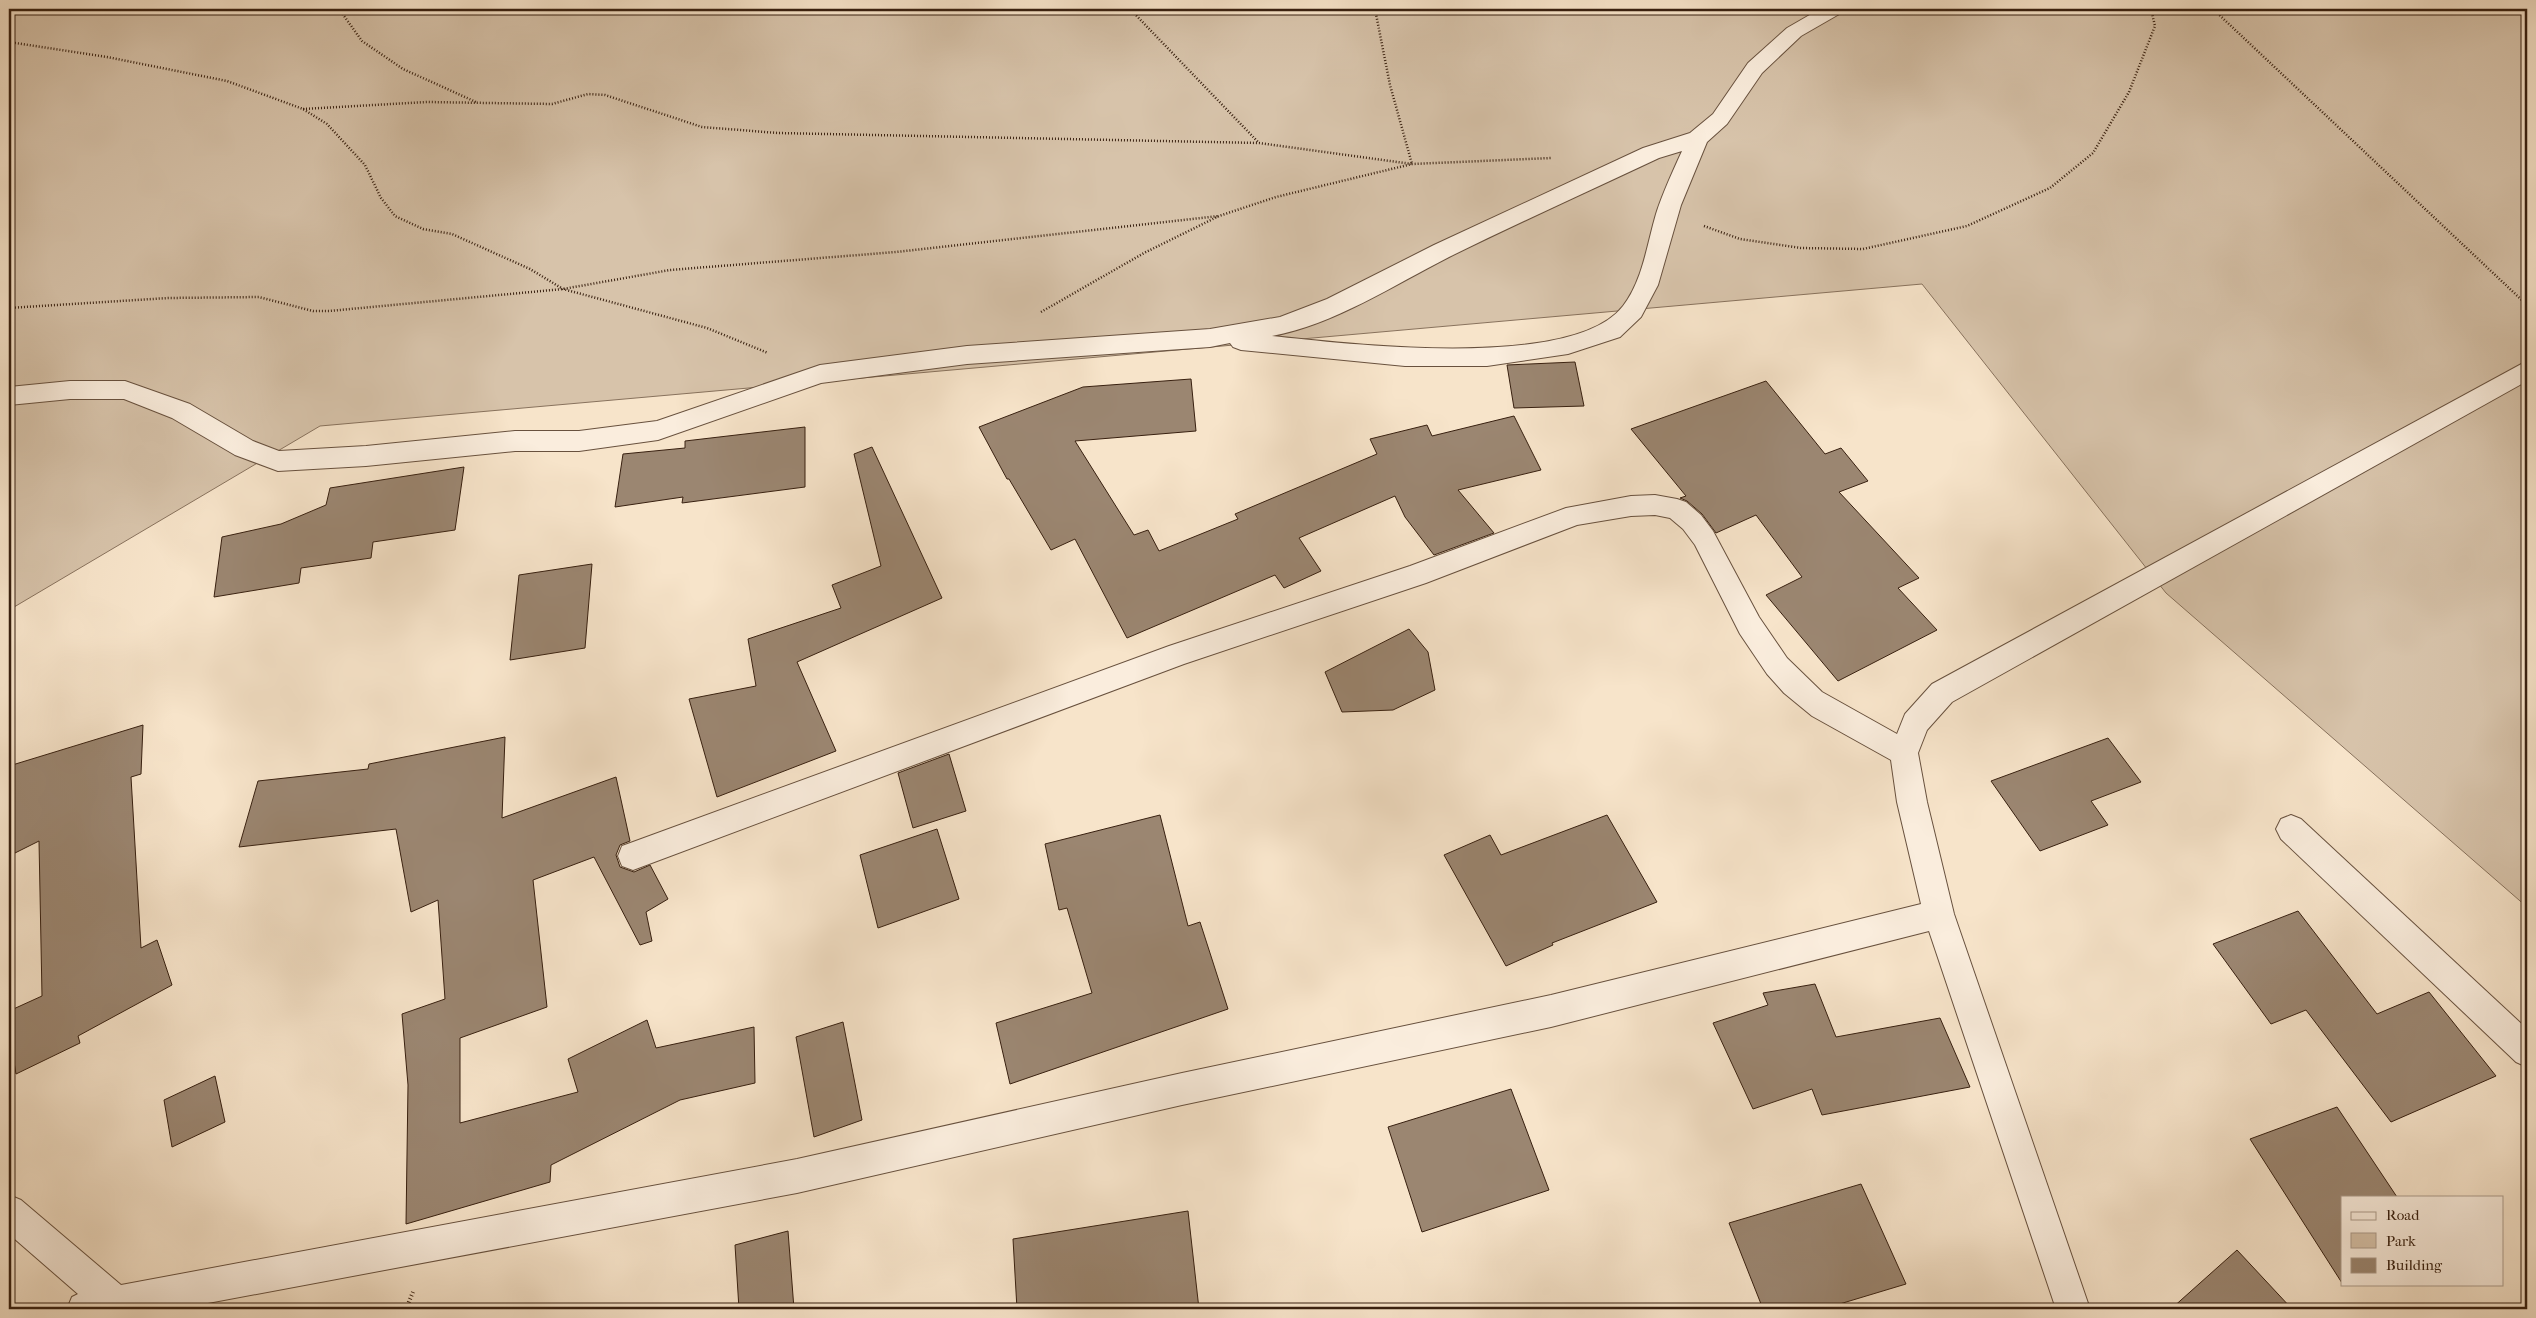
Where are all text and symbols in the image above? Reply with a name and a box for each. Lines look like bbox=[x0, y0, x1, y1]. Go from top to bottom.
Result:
legend bbox=[2341, 1196, 2504, 1286]
text: Road bbox=[2386, 1206, 2420, 1224]
text: Park bbox=[2386, 1232, 2416, 1250]
text: Building bbox=[2386, 1256, 2443, 1274]

